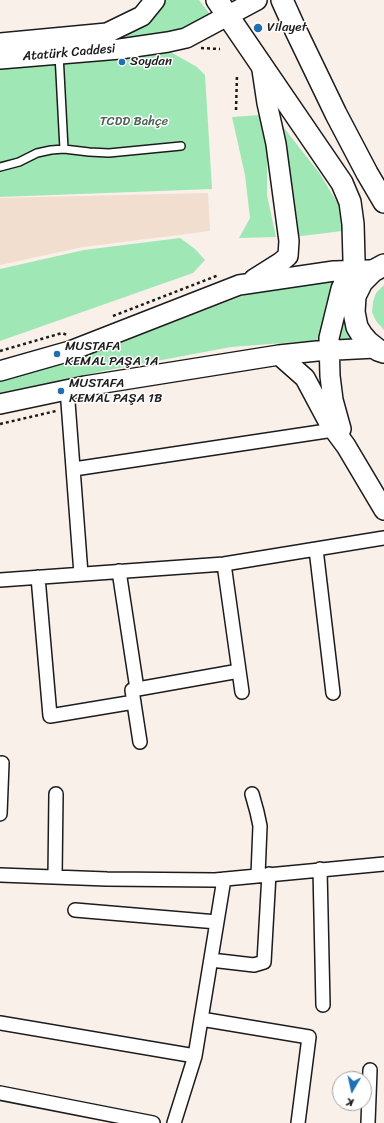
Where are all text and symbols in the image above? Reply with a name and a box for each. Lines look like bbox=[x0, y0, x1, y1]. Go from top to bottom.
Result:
place label: Vilayet bbox=[267, 20, 307, 36]
marker: Vilayet bbox=[252, 22, 264, 34]
street label: Atatürk Caddesi bbox=[22, 41, 116, 65]
place label: Soydan bbox=[130, 54, 172, 70]
marker: Soydan bbox=[117, 57, 127, 67]
park label: TCDD Bahçe bbox=[100, 114, 168, 130]
place label: MUSTAFA KEMAL PAŞA 1A bbox=[65, 339, 158, 370]
marker: MUSTAFA KEMAL PAŞA 1A bbox=[52, 349, 62, 359]
place label: MUSTAFA KEMAL PAŞA 1B bbox=[69, 376, 162, 407]
marker: MUSTAFA KEMAL PAŞA 1B bbox=[56, 386, 66, 396]
north arrow bbox=[332, 1071, 372, 1111]
text: K bbox=[345, 1092, 355, 1112]

